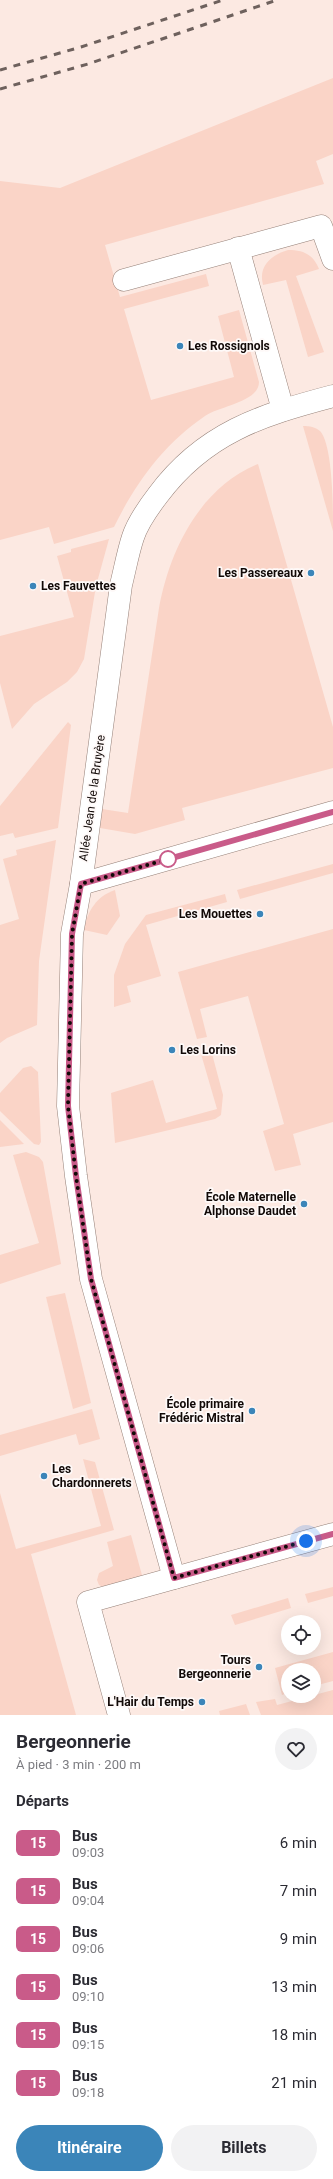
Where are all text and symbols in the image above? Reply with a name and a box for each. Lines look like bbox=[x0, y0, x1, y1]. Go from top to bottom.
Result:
place label: Les Rossignols bbox=[188, 339, 270, 353]
marker: Les Rossignols bbox=[175, 341, 185, 351]
place label: Les Passereaux bbox=[218, 566, 304, 580]
marker: Les Passereaux bbox=[306, 568, 316, 578]
place label: Les Fauvettes bbox=[41, 579, 116, 593]
marker: Les Fauvettes bbox=[28, 581, 38, 591]
street label: Allée Jean de la Bruyère bbox=[76, 734, 108, 862]
unlabelled marker bbox=[159, 850, 177, 868]
place label: Les Mouettes bbox=[179, 907, 252, 921]
marker: Les Mouettes bbox=[255, 909, 265, 919]
place label: Les Lorins bbox=[180, 1043, 236, 1057]
marker: Les Lorins bbox=[167, 1045, 177, 1055]
place label: École Maternelle Alphonse Daudet bbox=[204, 1189, 297, 1218]
marker: École Maternelle Alphonse Daudet bbox=[299, 1199, 309, 1209]
place label: École primaire Frédéric Mistral bbox=[159, 1396, 245, 1425]
marker: École primaire Frédéric Mistral bbox=[247, 1406, 257, 1416]
place label: Les Chardonnerets bbox=[52, 1462, 132, 1490]
marker: Les Chardonnerets bbox=[39, 1471, 49, 1481]
your location bbox=[296, 1531, 316, 1551]
map controls bbox=[281, 1615, 321, 1703]
button: locate bbox=[281, 1615, 321, 1655]
place label: Tours Bergeonnerie bbox=[178, 1653, 252, 1681]
marker: Tours Bergeonnerie bbox=[254, 1662, 264, 1672]
button: layers bbox=[281, 1663, 321, 1703]
place label: L'Hair du Temps bbox=[107, 1695, 194, 1709]
marker: L'Hair du Temps bbox=[197, 1697, 207, 1707]
button: heart bbox=[275, 1728, 317, 1770]
text: Bergeonnerie bbox=[16, 1730, 131, 1753]
text: À pied · 3 min · 200 m bbox=[16, 1757, 141, 1772]
text: Départs bbox=[16, 1792, 69, 1810]
text: Bus bbox=[72, 1827, 98, 1845]
text: 6 min bbox=[280, 1834, 317, 1852]
text: 15 bbox=[30, 1835, 46, 1851]
text: 09:03 bbox=[72, 1845, 104, 1860]
text: Bus bbox=[72, 1875, 98, 1893]
text: 7 min bbox=[280, 1882, 317, 1900]
text: 15 bbox=[30, 1883, 46, 1899]
text: 09:04 bbox=[72, 1893, 104, 1908]
text: Bus bbox=[72, 1923, 98, 1941]
text: 9 min bbox=[280, 1930, 317, 1948]
text: 15 bbox=[30, 1931, 46, 1947]
text: 09:06 bbox=[72, 1941, 104, 1956]
text: Bus bbox=[72, 1971, 98, 1989]
text: 13 min bbox=[271, 1978, 317, 1996]
text: 15 bbox=[30, 1979, 46, 1995]
text: 09:10 bbox=[72, 1989, 104, 2004]
text: Bus bbox=[72, 2019, 98, 2037]
text: 18 min bbox=[271, 2026, 317, 2044]
text: 15 bbox=[30, 2027, 46, 2043]
text: 09:15 bbox=[72, 2037, 104, 2052]
text: Bus bbox=[72, 2067, 98, 2085]
text: 21 min bbox=[271, 2074, 317, 2092]
text: 15 bbox=[30, 2075, 46, 2091]
text: 09:18 bbox=[72, 2085, 104, 2100]
button: Itinéraire bbox=[16, 2125, 163, 2171]
button: Billets bbox=[171, 2125, 317, 2171]

